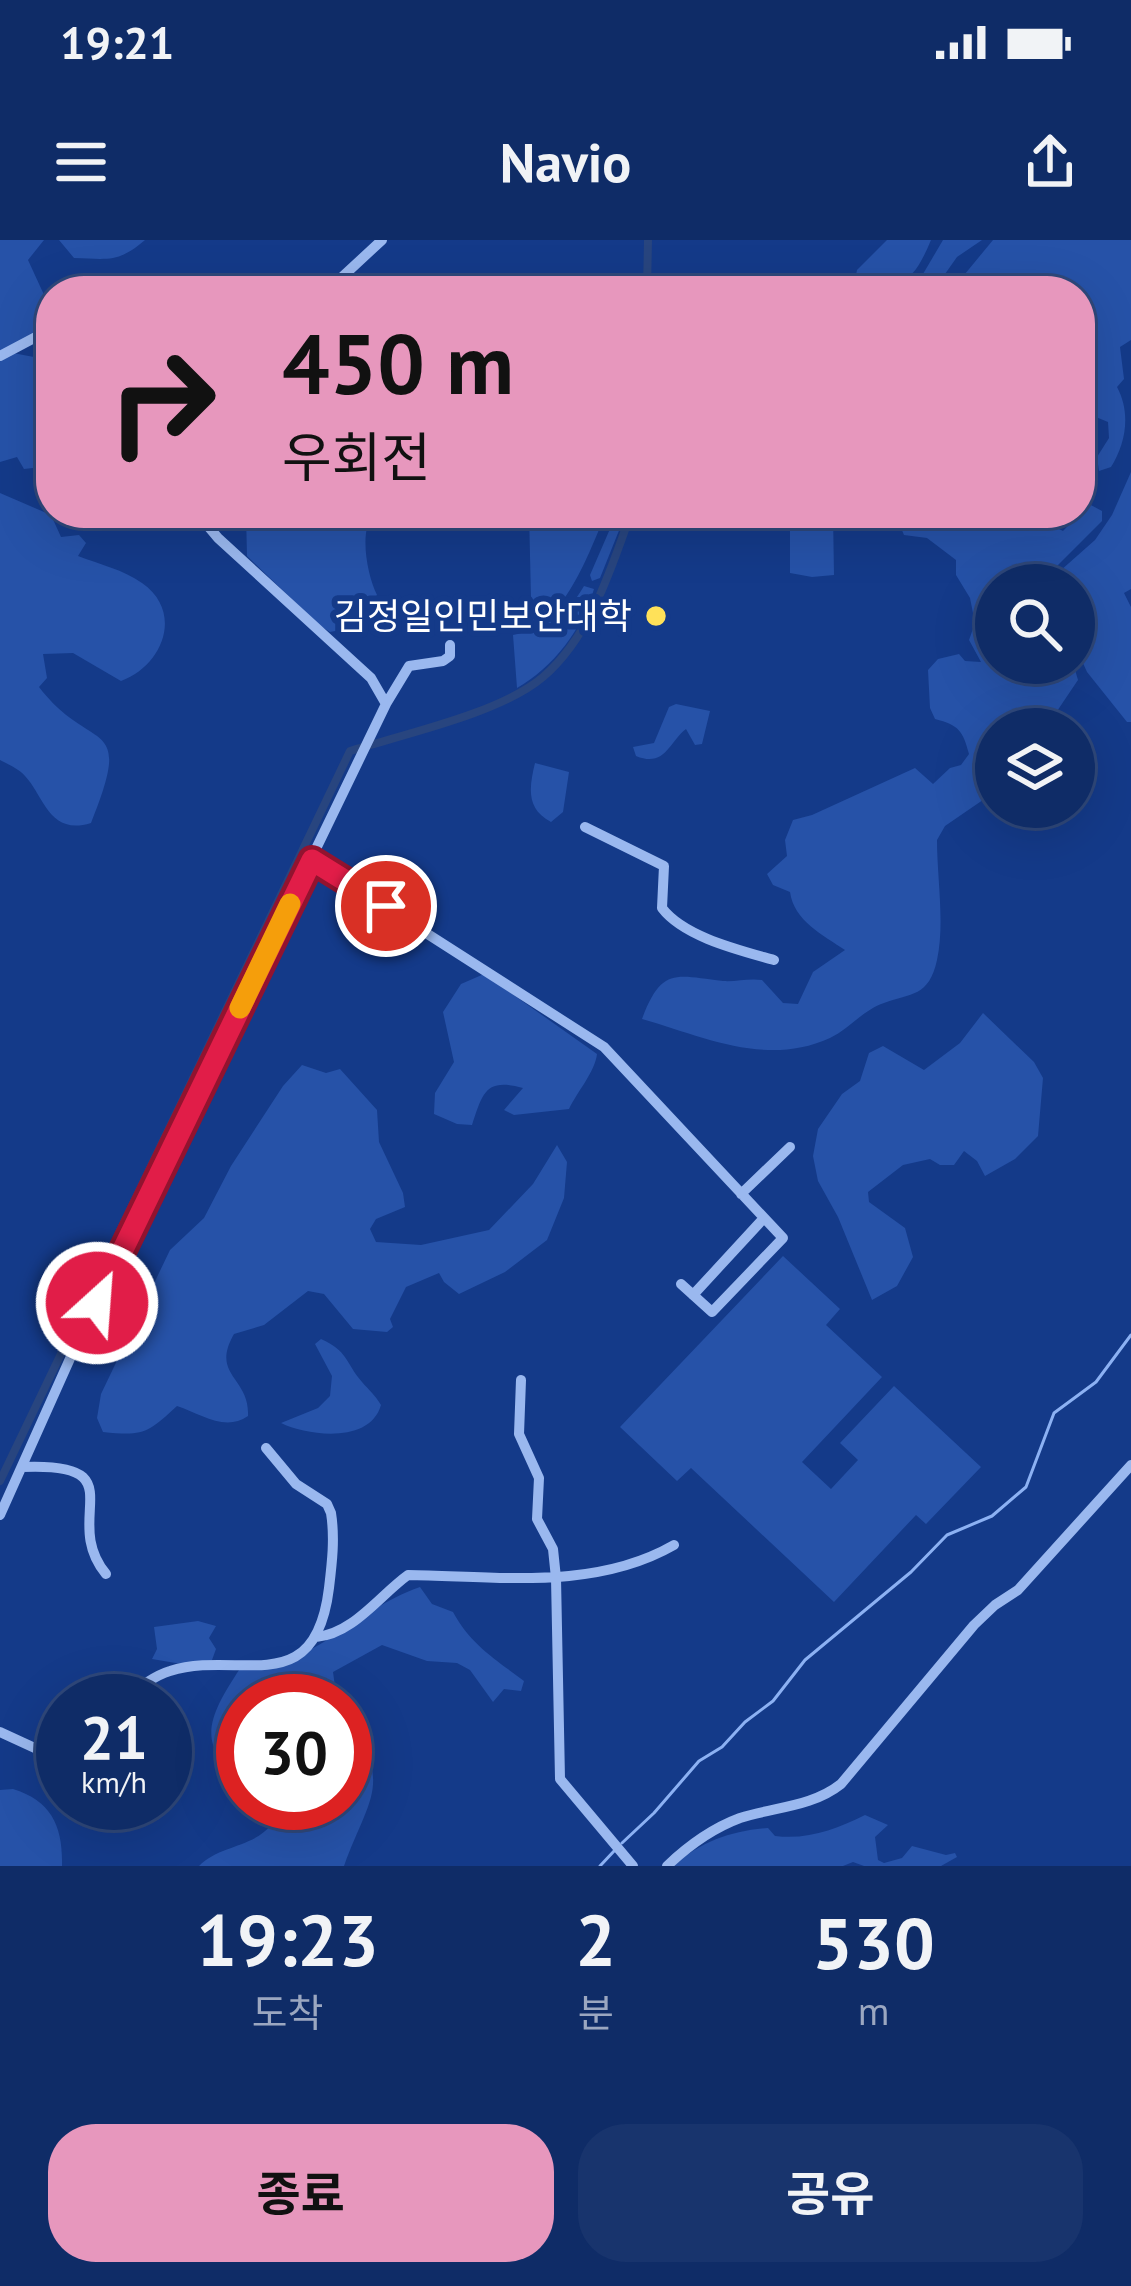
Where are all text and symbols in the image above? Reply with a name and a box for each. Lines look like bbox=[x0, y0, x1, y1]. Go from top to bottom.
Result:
text: 19:21 bbox=[60, 13, 174, 71]
text: Navio bbox=[500, 127, 631, 197]
icon: menu bbox=[48, 129, 114, 195]
icon: share bbox=[1017, 129, 1083, 195]
text: 450 m bbox=[282, 308, 514, 417]
icon: right bbox=[84, 324, 240, 480]
text: 우회전 bbox=[282, 422, 431, 492]
map controls bbox=[975, 564, 1095, 828]
button: search bbox=[975, 564, 1095, 684]
place label: 김정일인민보안대학 bbox=[334, 592, 632, 639]
marker: 김정일인민보안대학 bbox=[643, 603, 669, 629]
button: layers bbox=[975, 708, 1095, 828]
pin bbox=[335, 855, 437, 957]
icon: arrive bbox=[353, 873, 419, 939]
position arrow bbox=[34, 1240, 160, 1366]
speed limit sign: 30 bbox=[216, 1674, 372, 1830]
text: 21 bbox=[80, 1698, 148, 1776]
text: km/h bbox=[81, 1762, 147, 1801]
text: 19:23 bbox=[196, 1893, 379, 1986]
text: 2 bbox=[575, 1893, 616, 1986]
text: 530 bbox=[812, 1896, 935, 1989]
text: m bbox=[858, 1985, 889, 2036]
text: 도착 bbox=[252, 1987, 323, 2038]
text: 분 bbox=[578, 1987, 614, 2038]
button: 종료 bbox=[48, 2124, 554, 2262]
button: 공유 bbox=[578, 2124, 1083, 2262]

